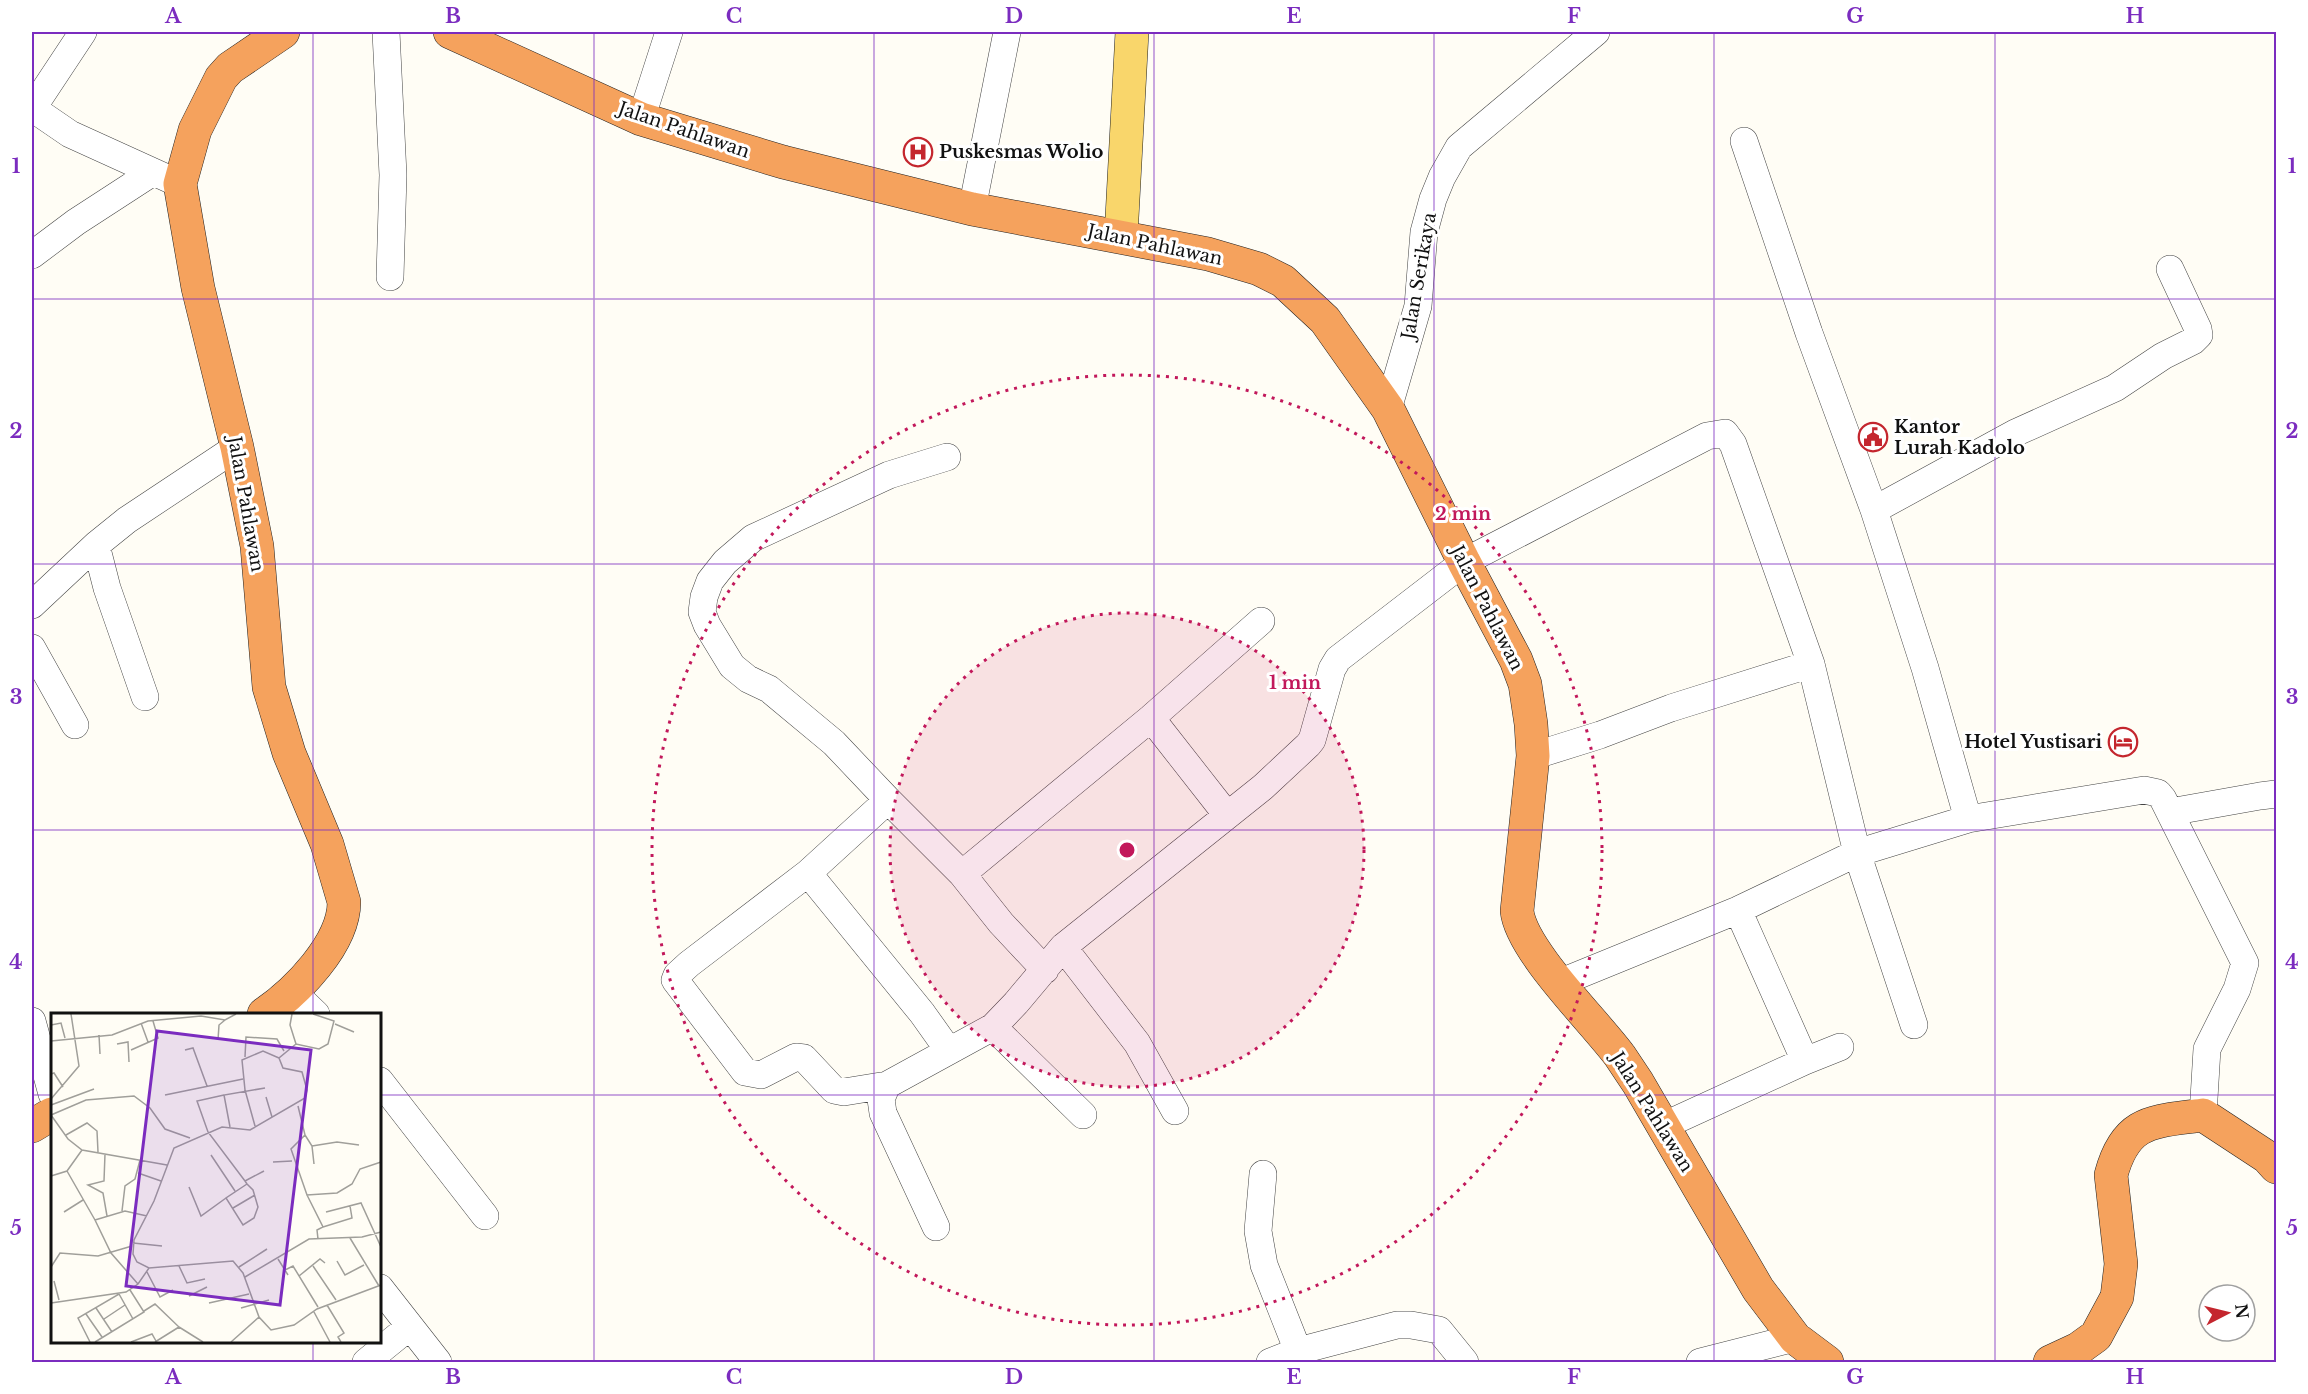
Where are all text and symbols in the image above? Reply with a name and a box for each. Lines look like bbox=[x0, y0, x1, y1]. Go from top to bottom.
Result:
text: A bbox=[164, 4, 182, 28]
text: B bbox=[445, 4, 461, 28]
text: C bbox=[726, 4, 742, 28]
text: D bbox=[1005, 4, 1023, 28]
text: E bbox=[1286, 4, 1302, 28]
text: F bbox=[1567, 4, 1581, 28]
text: G bbox=[1846, 4, 1864, 28]
text: H bbox=[2126, 4, 2145, 28]
street label: Jalan Pahlawan bbox=[614, 97, 753, 163]
hospital icon: Puskesmas Wolio bbox=[902, 136, 934, 168]
place label: Puskesmas Wolio bbox=[939, 141, 1104, 163]
text: 1 bbox=[12, 154, 21, 178]
text: 1 bbox=[2288, 154, 2297, 178]
street label: Jalan Serikaya bbox=[1397, 211, 1441, 343]
street label: Jalan Pahlawan bbox=[1084, 220, 1224, 270]
place label: Kantor Lurah Kadolo bbox=[1894, 416, 2025, 459]
text: 2 bbox=[9, 419, 23, 443]
text: 2 bbox=[2285, 419, 2299, 443]
public building icon: Kantor Lurah Kadolo bbox=[1857, 421, 1889, 453]
street label: Jalan Pahlawan bbox=[223, 432, 269, 574]
text: 2 min bbox=[1435, 503, 1491, 525]
street label: Jalan Pahlawan bbox=[1445, 540, 1528, 674]
text: 1 min bbox=[1269, 672, 1321, 694]
text: 3 bbox=[10, 685, 22, 709]
text: 3 bbox=[2286, 685, 2298, 709]
hotel icon: Hotel Yustisari bbox=[2107, 726, 2139, 758]
place label: Hotel Yustisari bbox=[1964, 731, 2102, 753]
centre of rings bbox=[1117, 840, 1137, 860]
text: 4 bbox=[9, 950, 23, 974]
text: 4 bbox=[2285, 950, 2299, 974]
inset map bbox=[51, 1013, 381, 1343]
street label: Jalan Pahlawan bbox=[1605, 1046, 1698, 1176]
text: 5 bbox=[10, 1216, 22, 1240]
text: 5 bbox=[2286, 1216, 2298, 1240]
north arrow bbox=[2197, 1283, 2257, 1343]
text: N bbox=[2231, 1302, 2253, 1320]
text: A bbox=[164, 1365, 182, 1389]
text: B bbox=[445, 1365, 461, 1389]
text: C bbox=[726, 1365, 742, 1389]
text: D bbox=[1005, 1365, 1023, 1389]
text: E bbox=[1286, 1365, 1302, 1389]
text: F bbox=[1567, 1365, 1581, 1389]
text: G bbox=[1846, 1365, 1864, 1389]
text: H bbox=[2126, 1365, 2145, 1389]

